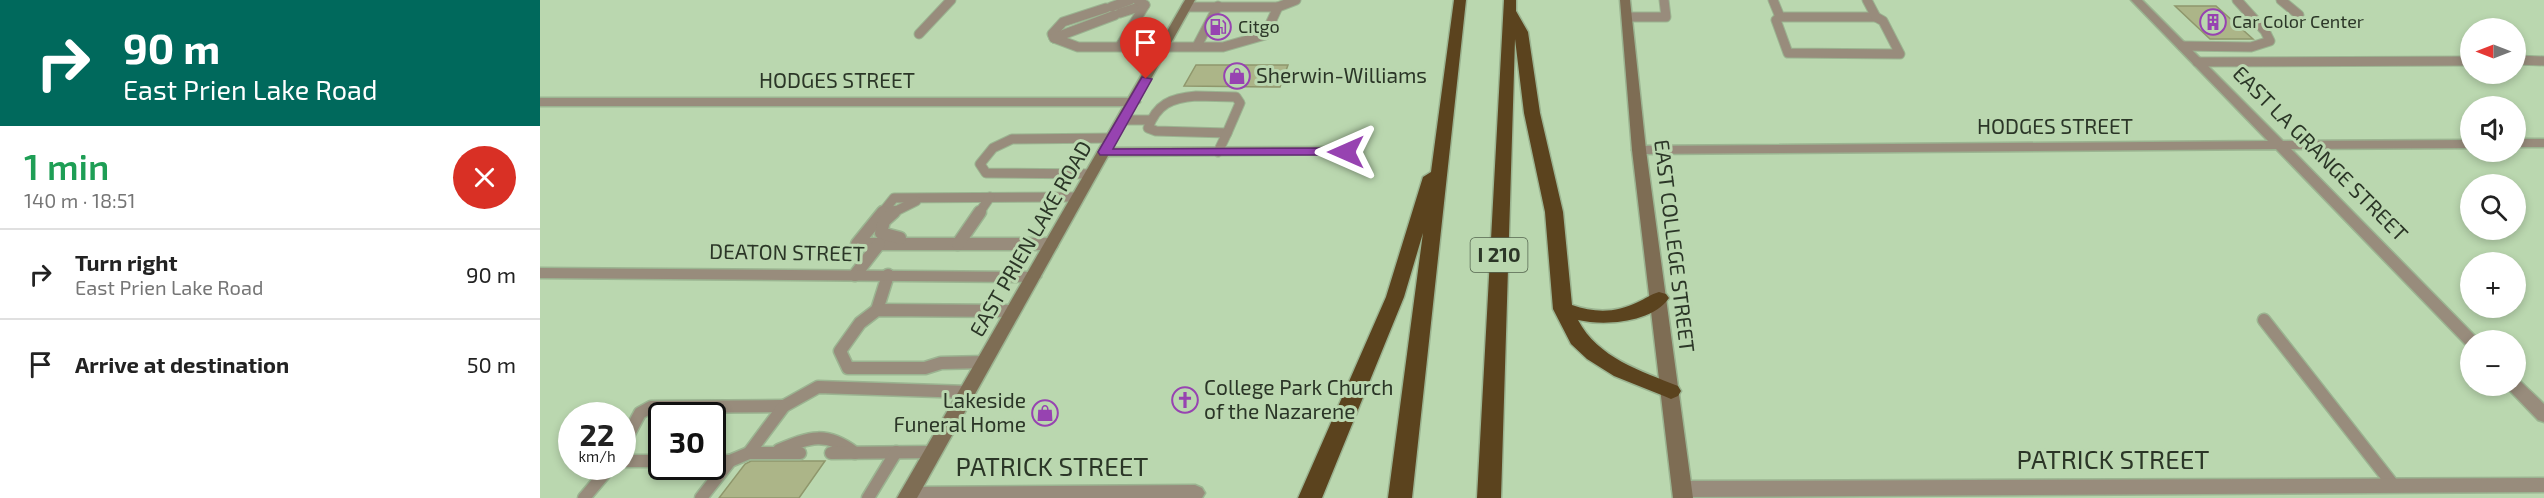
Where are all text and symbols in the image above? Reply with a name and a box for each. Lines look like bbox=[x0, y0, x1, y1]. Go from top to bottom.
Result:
building icon: Car Color Center bbox=[2198, 7, 2228, 37]
place label: Car Color Center bbox=[2232, 10, 2364, 32]
fuel station icon: Citgo bbox=[1203, 12, 1233, 42]
place label: Citgo bbox=[1238, 15, 1280, 37]
pin bbox=[1120, 17, 1171, 79]
north arrow bbox=[2460, 18, 2526, 84]
map controls bbox=[2460, 18, 2526, 396]
text: 90 m bbox=[123, 22, 220, 72]
icon: right bbox=[24, 24, 102, 102]
icon: arrive bbox=[1129, 26, 1162, 59]
street label: EAST LA GRANGE STREET bbox=[2228, 60, 2414, 246]
shop icon: Sherwin-Williams bbox=[1222, 61, 1252, 91]
place label: Sherwin-Williams bbox=[1256, 62, 1427, 87]
street label: HODGES STREET bbox=[759, 67, 915, 92]
text: East Prien Lake Road bbox=[123, 73, 377, 105]
button: sound bbox=[2460, 96, 2526, 162]
street label: HODGES STREET bbox=[1977, 113, 2133, 138]
position arrow bbox=[1314, 120, 1378, 184]
street label: EAST PRIEN LAKE ROAD bbox=[963, 136, 1096, 340]
street label: EAST COLLEGE STREET bbox=[1650, 138, 1701, 354]
text: 1 min bbox=[24, 144, 109, 187]
button: close bbox=[453, 146, 516, 209]
button: search bbox=[2460, 174, 2526, 240]
text: 140 m · 18:51 bbox=[24, 188, 135, 212]
street label: DEATON STREET bbox=[709, 238, 865, 265]
road number: I 210 bbox=[1470, 238, 1528, 272]
text: Turn right bbox=[75, 249, 177, 275]
button: + bbox=[2460, 252, 2526, 318]
icon: right bbox=[24, 258, 57, 291]
text: 90 m bbox=[466, 261, 516, 287]
text: East Prien Lake Road bbox=[75, 275, 263, 299]
button: − bbox=[2460, 330, 2526, 396]
icon: arrive bbox=[24, 348, 57, 381]
text: Arrive at destination bbox=[75, 351, 289, 377]
text: 50 m bbox=[467, 351, 516, 377]
place label: College Park Church of the Nazarene bbox=[1204, 374, 1393, 423]
church icon: College Park Church of the Nazarene bbox=[1170, 385, 1200, 415]
place label: Lakeside Funeral Home bbox=[894, 387, 1026, 436]
shop icon: Lakeside Funeral Home bbox=[1030, 398, 1060, 428]
speed limit sign: 30 bbox=[648, 402, 726, 480]
text: 22 bbox=[580, 416, 614, 452]
street label: PATRICK STREET bbox=[2017, 443, 2209, 474]
text: km/h bbox=[578, 447, 616, 465]
street label: PATRICK STREET bbox=[956, 450, 1148, 481]

